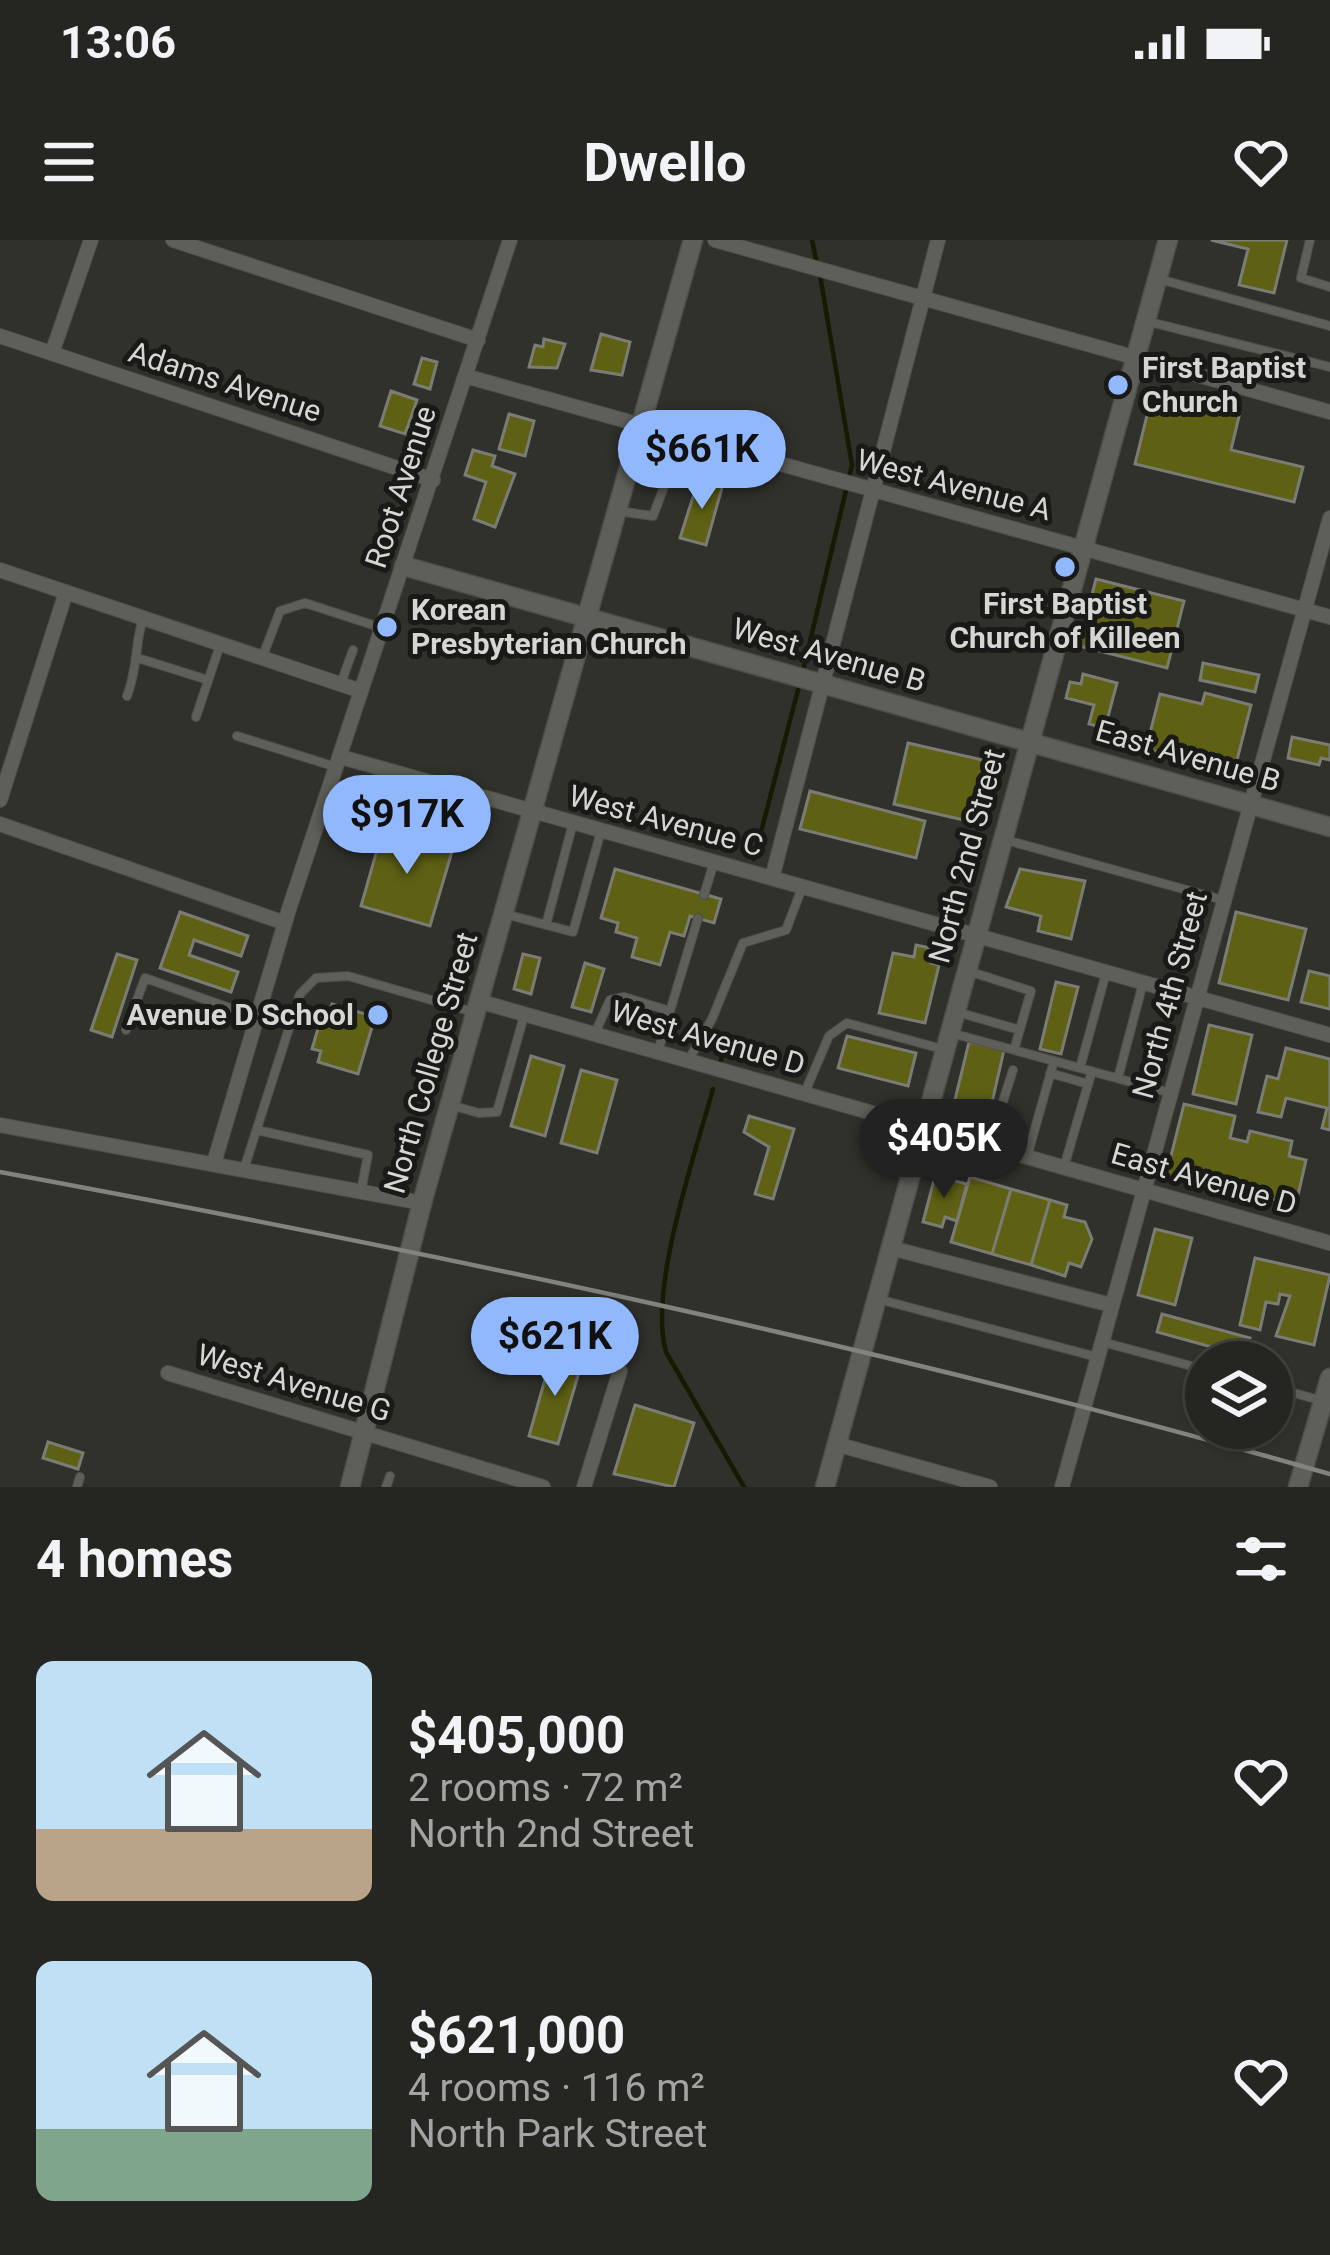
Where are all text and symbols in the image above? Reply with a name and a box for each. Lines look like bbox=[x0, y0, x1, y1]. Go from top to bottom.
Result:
text: 13:06 bbox=[60, 16, 176, 69]
icon: menu bbox=[36, 129, 102, 195]
icon: heart bbox=[1228, 129, 1294, 195]
text: Dwello bbox=[584, 131, 746, 194]
street label: Adams Avenue bbox=[125, 334, 326, 429]
place label: First Baptist Church bbox=[1142, 350, 1306, 419]
marker: First Baptist Church bbox=[1105, 372, 1131, 398]
street label: Root Avenue bbox=[358, 402, 443, 572]
pin: $661K bbox=[618, 410, 786, 512]
text: $661K bbox=[645, 426, 759, 472]
street label: West Avenue A bbox=[853, 442, 1056, 527]
marker: First Baptist Church of Killeen bbox=[1052, 554, 1078, 580]
place label: First Baptist Church of Killeen bbox=[949, 586, 1181, 655]
place label: Korean Presbyterian Church bbox=[411, 592, 686, 661]
street label: West Avenue B bbox=[729, 610, 930, 699]
marker: Korean Presbyterian Church bbox=[374, 614, 400, 640]
street label: East Avenue B bbox=[1092, 712, 1284, 799]
street label: North 2nd Street bbox=[921, 745, 1012, 967]
pin: $917K bbox=[323, 775, 491, 877]
street label: West Avenue C bbox=[565, 778, 767, 863]
text: $917K bbox=[350, 791, 464, 837]
street label: North 4th Street bbox=[1125, 887, 1214, 1102]
street label: North College Street bbox=[377, 928, 485, 1197]
street label: West Avenue D bbox=[607, 993, 809, 1082]
place label: Avenue D School bbox=[126, 997, 354, 1032]
marker: Avenue D School bbox=[365, 1002, 391, 1028]
pin: $405K bbox=[860, 1099, 1028, 1201]
text: $405K bbox=[887, 1115, 1001, 1161]
street label: East Avenue D bbox=[1107, 1135, 1301, 1222]
pin: $621K bbox=[471, 1297, 639, 1399]
text: $621K bbox=[498, 1313, 612, 1359]
street label: West Avenue G bbox=[193, 1336, 395, 1429]
map controls bbox=[1185, 1341, 1293, 1449]
button: layers bbox=[1185, 1341, 1293, 1449]
icon: filters bbox=[1228, 1526, 1294, 1592]
text: 4 homes bbox=[36, 1530, 233, 1589]
text: $405,000 bbox=[408, 1706, 625, 1765]
icon: home bbox=[132, 1709, 276, 1853]
icon: heart bbox=[1228, 1748, 1294, 1814]
text: 2 rooms · 72 m² bbox=[408, 1765, 683, 1811]
text: North 2nd Street bbox=[408, 1811, 694, 1857]
text: $621,000 bbox=[408, 2006, 625, 2065]
icon: home bbox=[132, 2009, 276, 2153]
icon: heart bbox=[1228, 2048, 1294, 2114]
text: 4 rooms · 116 m² bbox=[408, 2065, 705, 2111]
text: North Park Street bbox=[408, 2111, 707, 2157]

